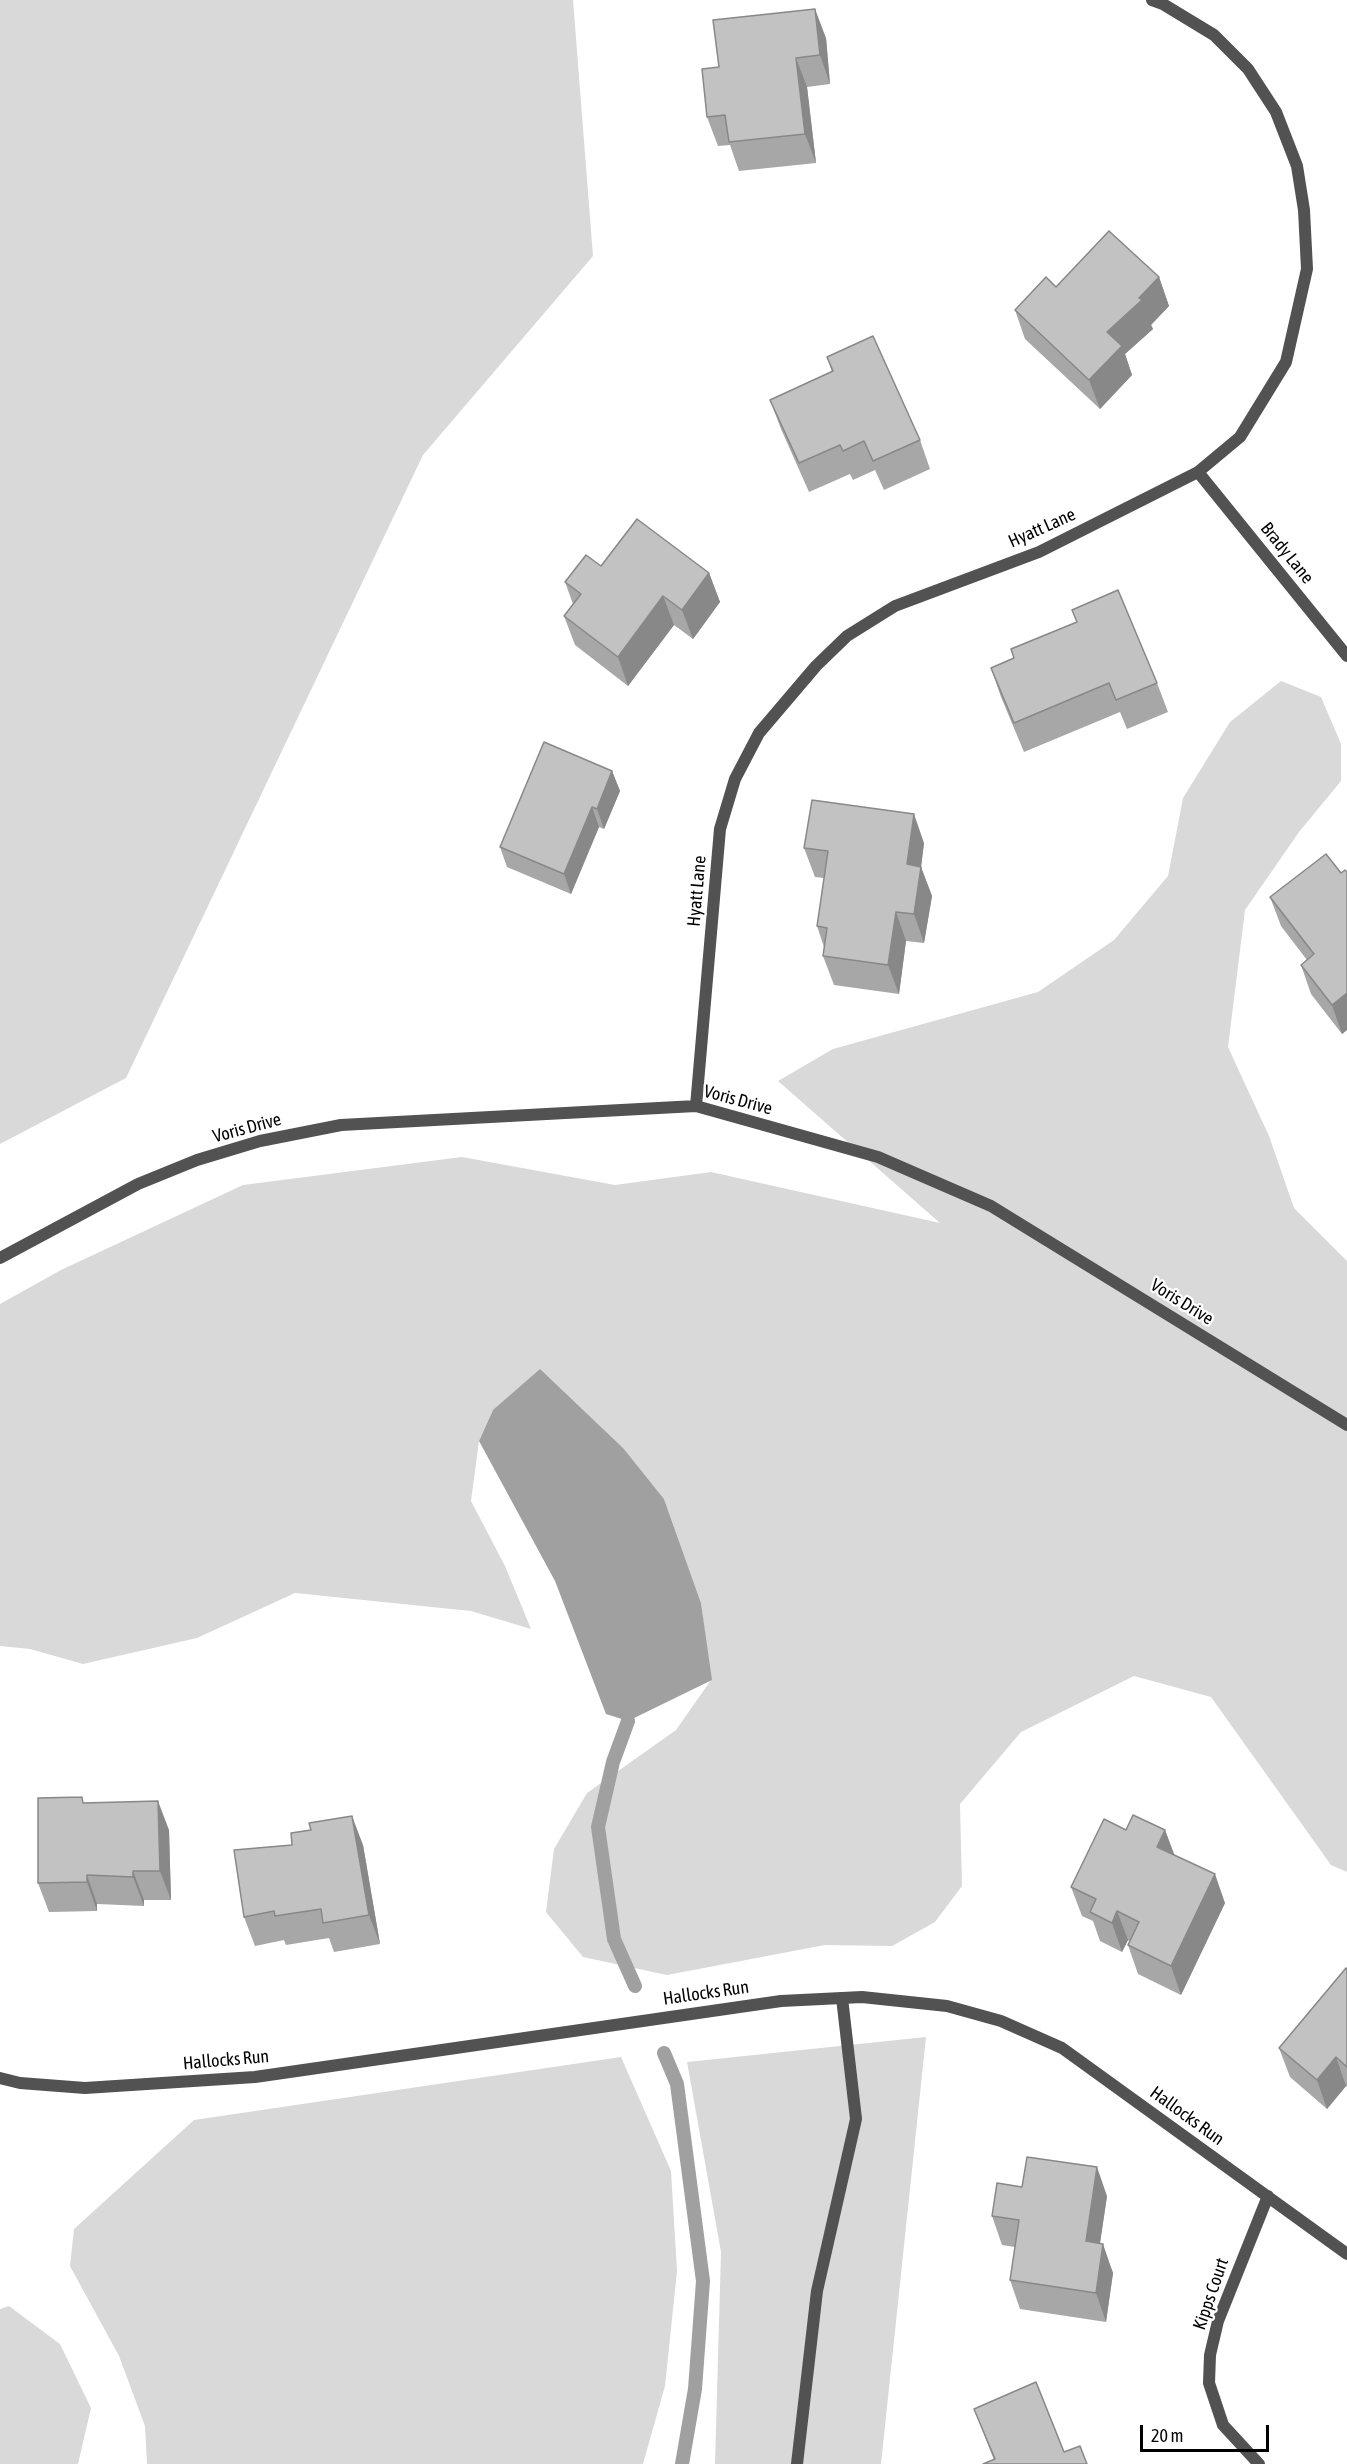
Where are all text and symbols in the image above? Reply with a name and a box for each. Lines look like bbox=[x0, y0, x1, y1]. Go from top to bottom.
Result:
street label: Hyatt Lane bbox=[1005, 504, 1079, 552]
street label: Brady Lane bbox=[1256, 518, 1318, 588]
street label: Hyatt Lane bbox=[683, 855, 711, 927]
street label: Voris Drive bbox=[701, 1081, 775, 1119]
street label: Voris Drive bbox=[210, 1109, 284, 1147]
street label: Voris Drive bbox=[1147, 1274, 1217, 1330]
street label: Hallocks Run bbox=[662, 1976, 750, 2010]
street label: Hallocks Run bbox=[182, 2045, 270, 2075]
street label: Hallocks Run bbox=[1146, 2082, 1228, 2150]
street label: Kipps Court bbox=[1189, 2255, 1233, 2333]
scale bar bbox=[1143, 2413, 1272, 2451]
text: 20 m bbox=[1151, 2425, 1183, 2446]

